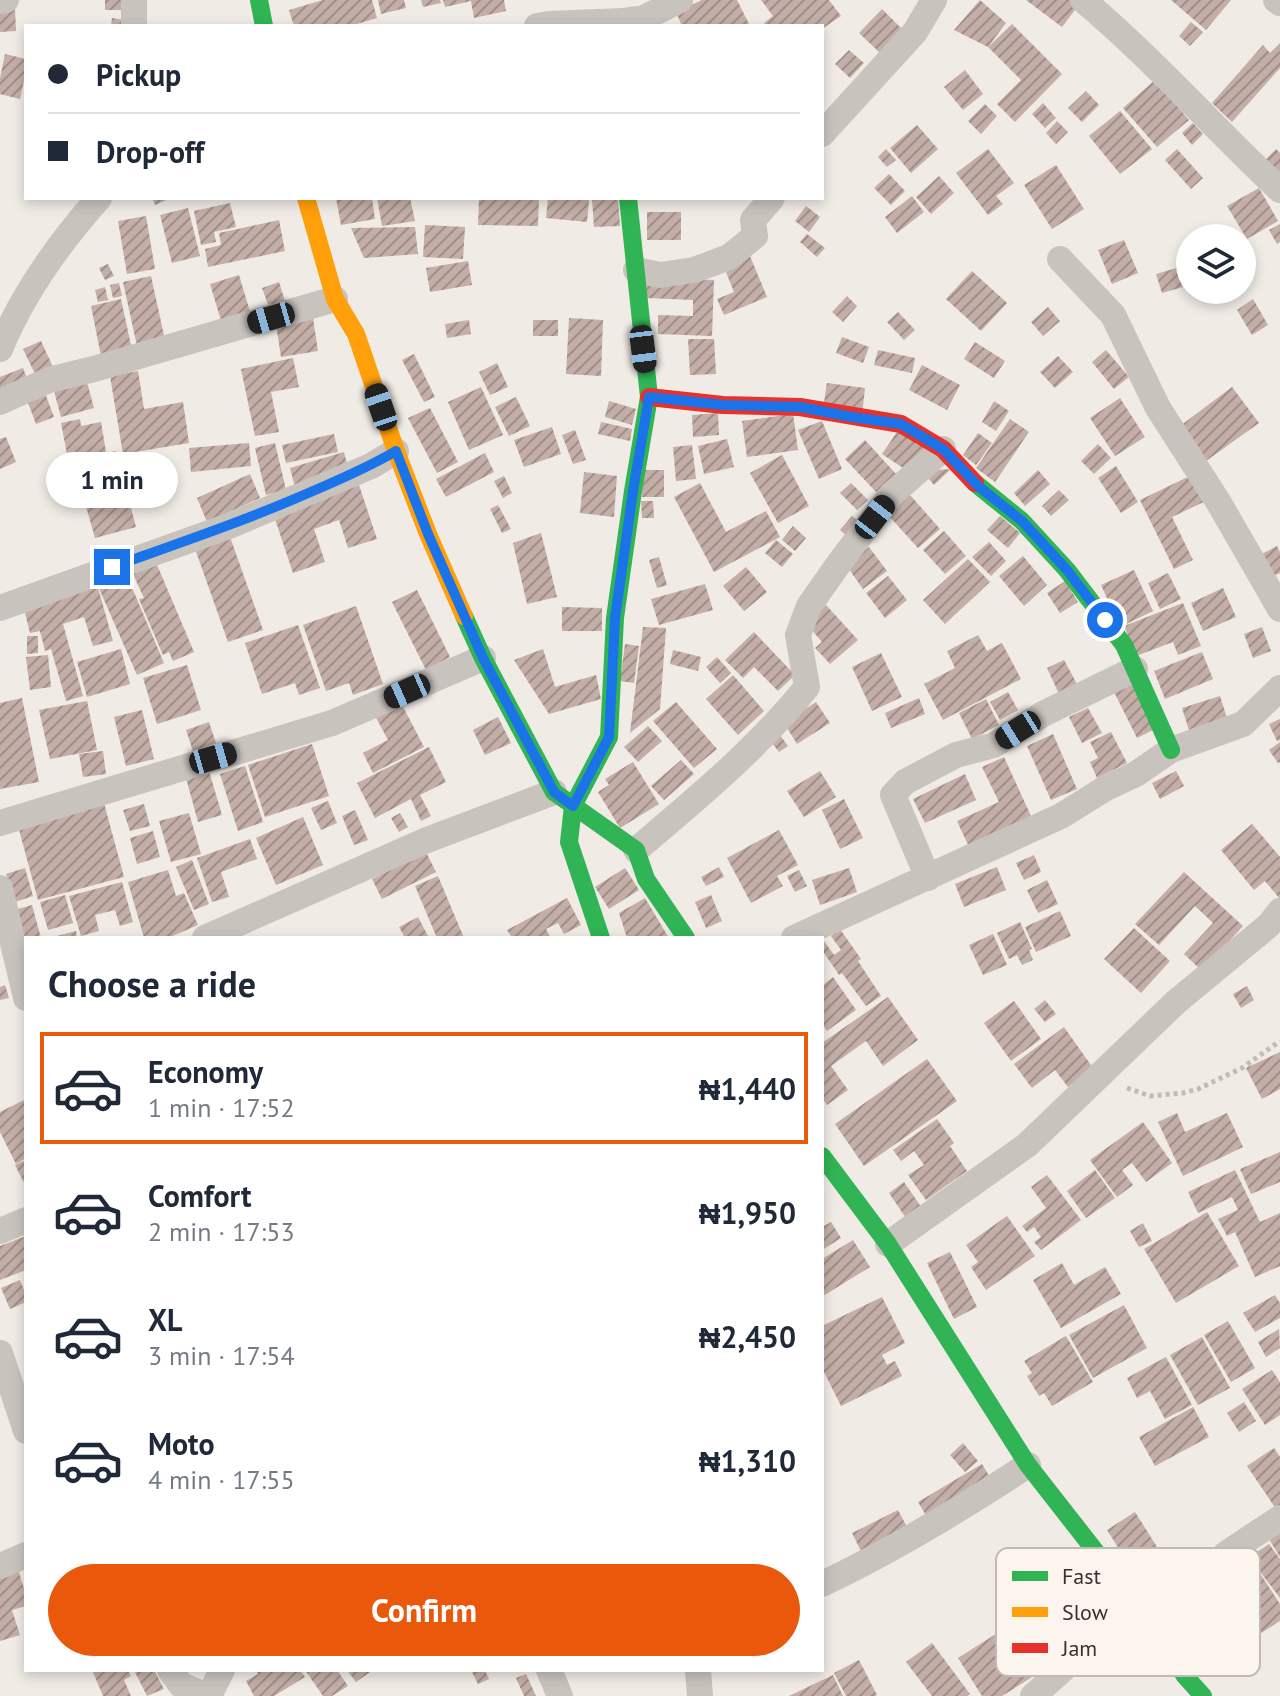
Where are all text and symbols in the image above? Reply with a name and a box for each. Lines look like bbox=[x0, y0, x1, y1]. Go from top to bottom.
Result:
text: Pickup bbox=[96, 55, 181, 94]
text: Drop-off bbox=[96, 132, 204, 171]
map controls bbox=[1176, 224, 1256, 304]
button: layers bbox=[1176, 224, 1256, 304]
car bbox=[245, 300, 297, 336]
car bbox=[628, 324, 658, 374]
car bbox=[362, 380, 400, 434]
callout: 1 min bbox=[46, 451, 178, 507]
text: 1 min bbox=[80, 463, 144, 496]
car bbox=[851, 491, 899, 543]
route end bbox=[94, 549, 130, 585]
route start bbox=[1087, 602, 1123, 638]
car bbox=[380, 670, 434, 712]
car bbox=[991, 707, 1045, 753]
car bbox=[187, 740, 239, 776]
text: Choose a ride bbox=[48, 960, 256, 1007]
icon: car bbox=[52, 1052, 124, 1124]
text: Economy bbox=[148, 1052, 263, 1091]
text: ₦1,440 bbox=[699, 1069, 796, 1108]
text: 1 min · 17:52 bbox=[148, 1091, 295, 1124]
icon: car bbox=[52, 1176, 124, 1248]
text: Comfort bbox=[148, 1176, 251, 1215]
text: ₦1,950 bbox=[699, 1193, 796, 1232]
text: 2 min · 17:53 bbox=[148, 1215, 295, 1248]
icon: car bbox=[52, 1300, 124, 1372]
text: XL bbox=[148, 1300, 182, 1339]
text: ₦2,450 bbox=[699, 1317, 796, 1356]
text: 3 min · 17:54 bbox=[148, 1339, 295, 1372]
icon: car bbox=[52, 1424, 124, 1496]
text: Moto bbox=[148, 1424, 215, 1463]
text: ₦1,310 bbox=[699, 1441, 796, 1480]
text: 4 min · 17:55 bbox=[148, 1463, 295, 1496]
legend bbox=[996, 1548, 1260, 1676]
text: Fast bbox=[1062, 1562, 1102, 1590]
button: Confirm bbox=[48, 1564, 800, 1656]
text: Slow bbox=[1062, 1598, 1108, 1626]
text: Jam bbox=[1061, 1634, 1097, 1662]

